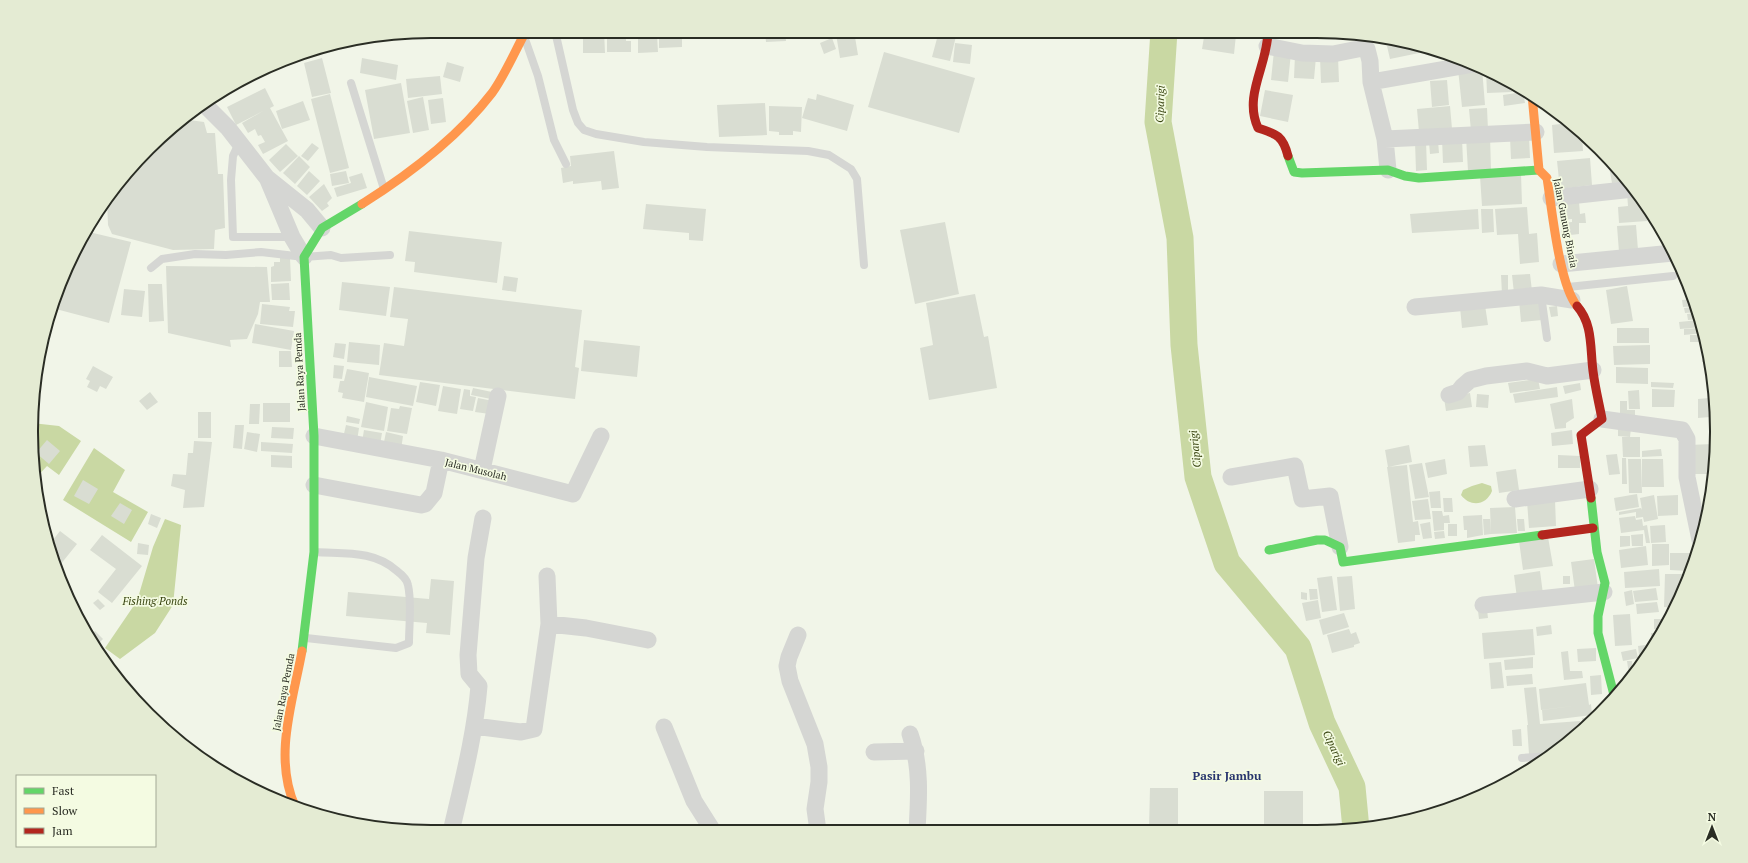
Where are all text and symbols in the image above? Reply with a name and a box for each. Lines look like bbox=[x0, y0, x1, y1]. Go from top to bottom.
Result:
water label: Ciparigi bbox=[1152, 85, 1168, 123]
street label: Jalan Gunung Binaia bbox=[1550, 177, 1581, 269]
street label: Jalan Raya Pemda bbox=[291, 332, 308, 412]
water label: Ciparigi bbox=[1186, 430, 1204, 468]
street label: Jalan Musolah bbox=[444, 456, 508, 483]
water label: Fishing Ponds bbox=[121, 594, 188, 608]
street label: Jalan Raya Pemda bbox=[270, 652, 297, 732]
water label: Ciparigi bbox=[1320, 728, 1348, 768]
district label: Pasir Jambu bbox=[1193, 768, 1262, 783]
legend bbox=[16, 775, 156, 847]
text: Fast bbox=[52, 783, 75, 798]
text: Slow bbox=[52, 803, 78, 818]
north arrow bbox=[1692, 807, 1732, 847]
text: N bbox=[1708, 810, 1717, 824]
text: Jam bbox=[52, 823, 73, 838]

